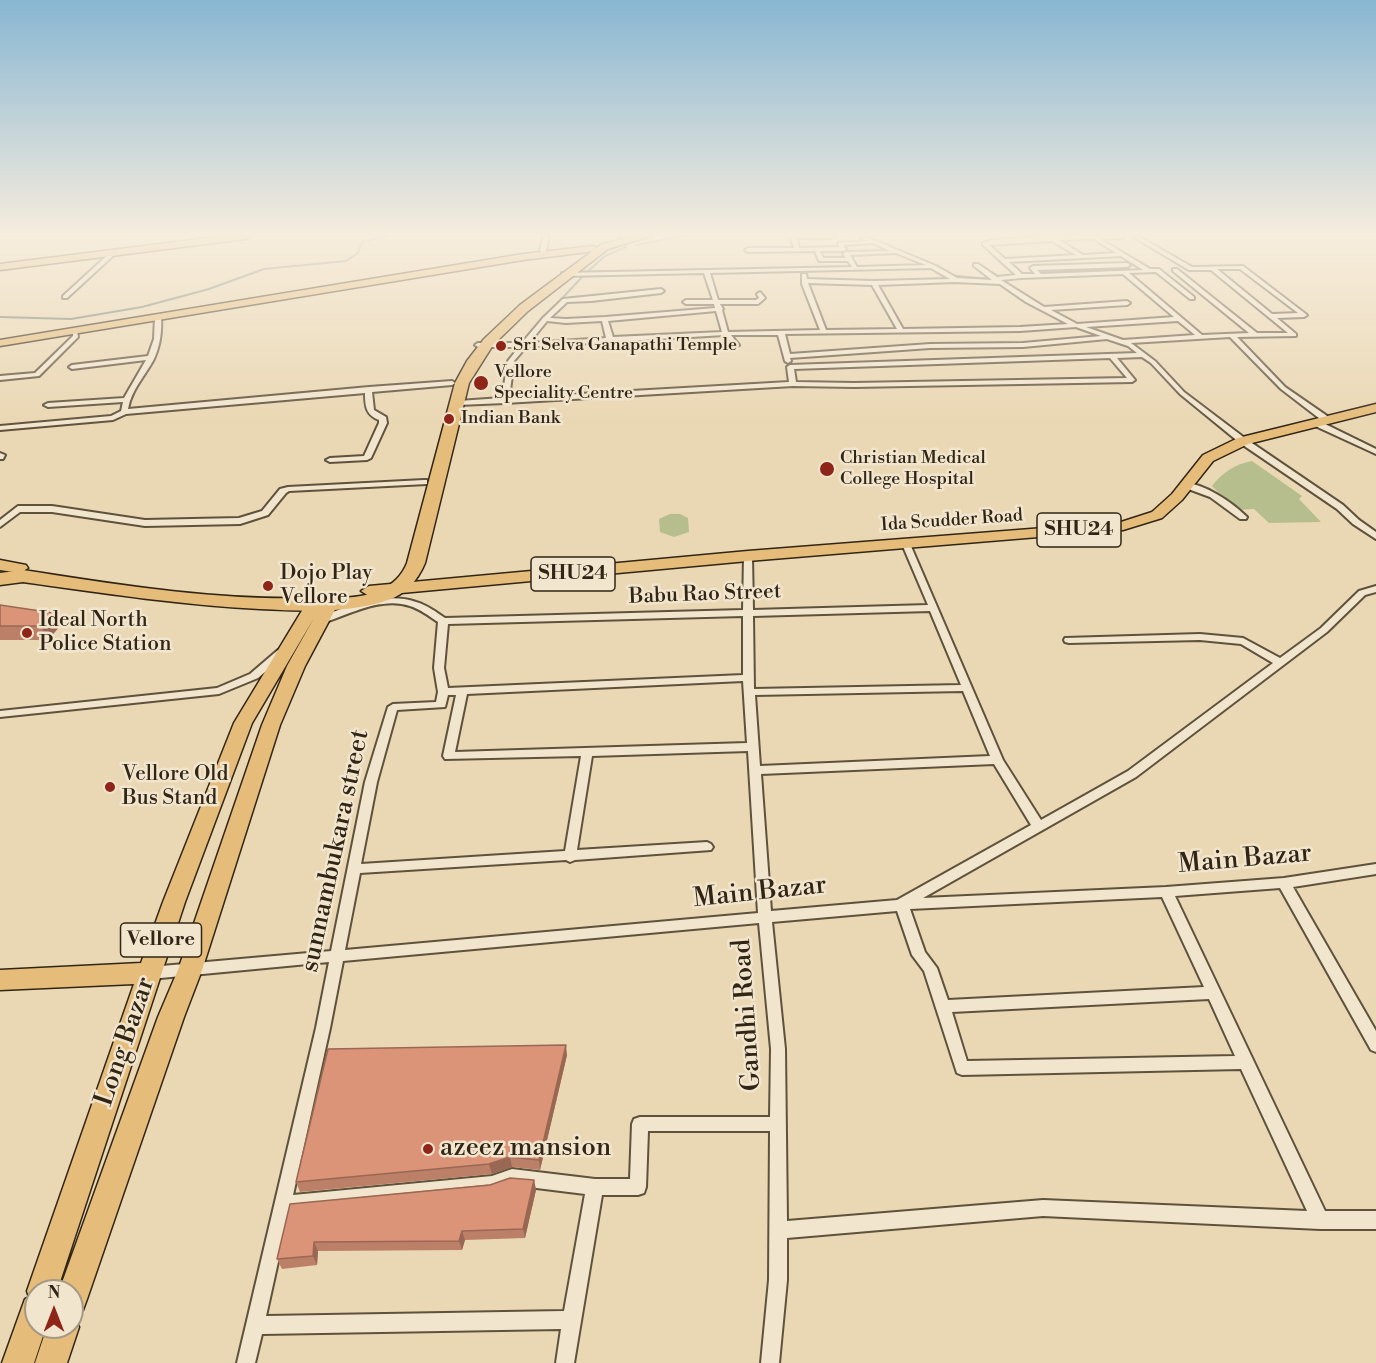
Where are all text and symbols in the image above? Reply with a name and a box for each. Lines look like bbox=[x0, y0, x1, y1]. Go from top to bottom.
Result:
place label: Sri Selva Ganapathi Temple bbox=[513, 335, 737, 357]
marker: Sri Selva Ganapathi Temple bbox=[494, 339, 508, 353]
place label: Vellore Speciality Centre bbox=[494, 362, 633, 404]
marker: Vellore Speciality Centre bbox=[472, 374, 490, 392]
place label: Indian Bank bbox=[461, 408, 560, 430]
marker: Indian Bank bbox=[442, 412, 456, 426]
place label: Christian Medical College Hospital bbox=[840, 448, 986, 490]
marker: Christian Medical College Hospital bbox=[818, 460, 836, 478]
street label: Ida Scudder Road bbox=[880, 505, 1024, 537]
road number: SHU24 bbox=[1037, 513, 1121, 547]
road number: SHU24 bbox=[531, 557, 615, 591]
place label: Dojo Play Vellore bbox=[280, 561, 372, 611]
marker: Dojo Play Vellore bbox=[261, 579, 275, 593]
street label: Babu Rao Street bbox=[628, 580, 782, 610]
place label: Ideal North Police Station bbox=[39, 608, 172, 658]
marker: Ideal North Police Station bbox=[20, 626, 34, 640]
street label: sunnambukara street bbox=[295, 727, 377, 975]
place label: Vellore Old Bus Stand bbox=[122, 762, 228, 812]
marker: Vellore Old Bus Stand bbox=[103, 780, 117, 794]
street label: Main Bazar bbox=[1177, 839, 1313, 881]
street label: Main Bazar bbox=[692, 870, 828, 916]
road number: Vellore bbox=[120, 923, 201, 957]
street label: Gandhi Road bbox=[727, 938, 769, 1092]
street label: Long Bazar bbox=[89, 973, 163, 1111]
place label: azeez mansion bbox=[440, 1133, 611, 1165]
marker: azeez mansion bbox=[421, 1142, 435, 1156]
north arrow bbox=[24, 1279, 84, 1339]
text: N bbox=[48, 1283, 60, 1303]

